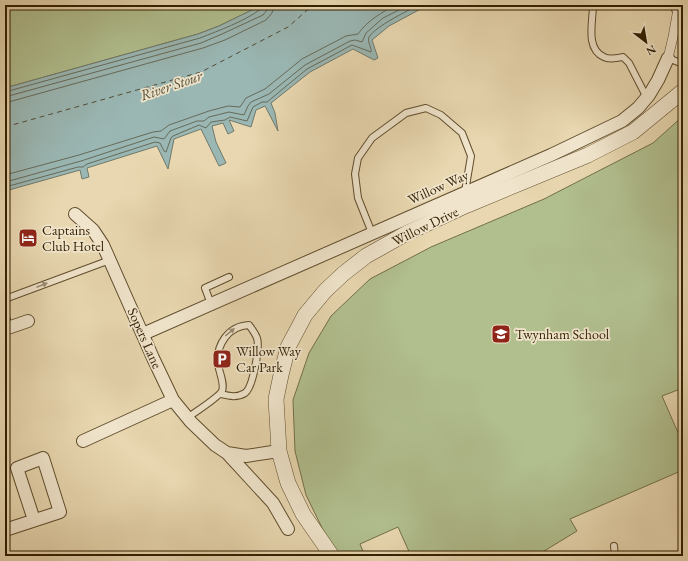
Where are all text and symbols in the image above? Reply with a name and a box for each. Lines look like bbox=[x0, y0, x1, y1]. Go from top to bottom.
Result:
north arrow bbox=[626, 22, 666, 62]
text: N bbox=[644, 42, 659, 59]
water label: River Stour bbox=[137, 65, 206, 105]
street label: Willow Way bbox=[405, 165, 472, 208]
street label: Willow Drive bbox=[389, 202, 462, 250]
place label: Captains Club Hotel bbox=[42, 221, 105, 255]
hotel icon: Captains Club Hotel bbox=[17, 227, 39, 249]
one-way arrow bbox=[36, 282, 48, 288]
street label: Sopers Lane bbox=[124, 305, 167, 372]
school or university icon: Twynham School bbox=[490, 323, 512, 345]
place label: Twynham School bbox=[515, 325, 610, 343]
one-way arrow bbox=[225, 328, 236, 337]
place label: Willow Way Car Park bbox=[236, 342, 302, 376]
parking icon: Willow Way Car Park bbox=[211, 348, 233, 370]

